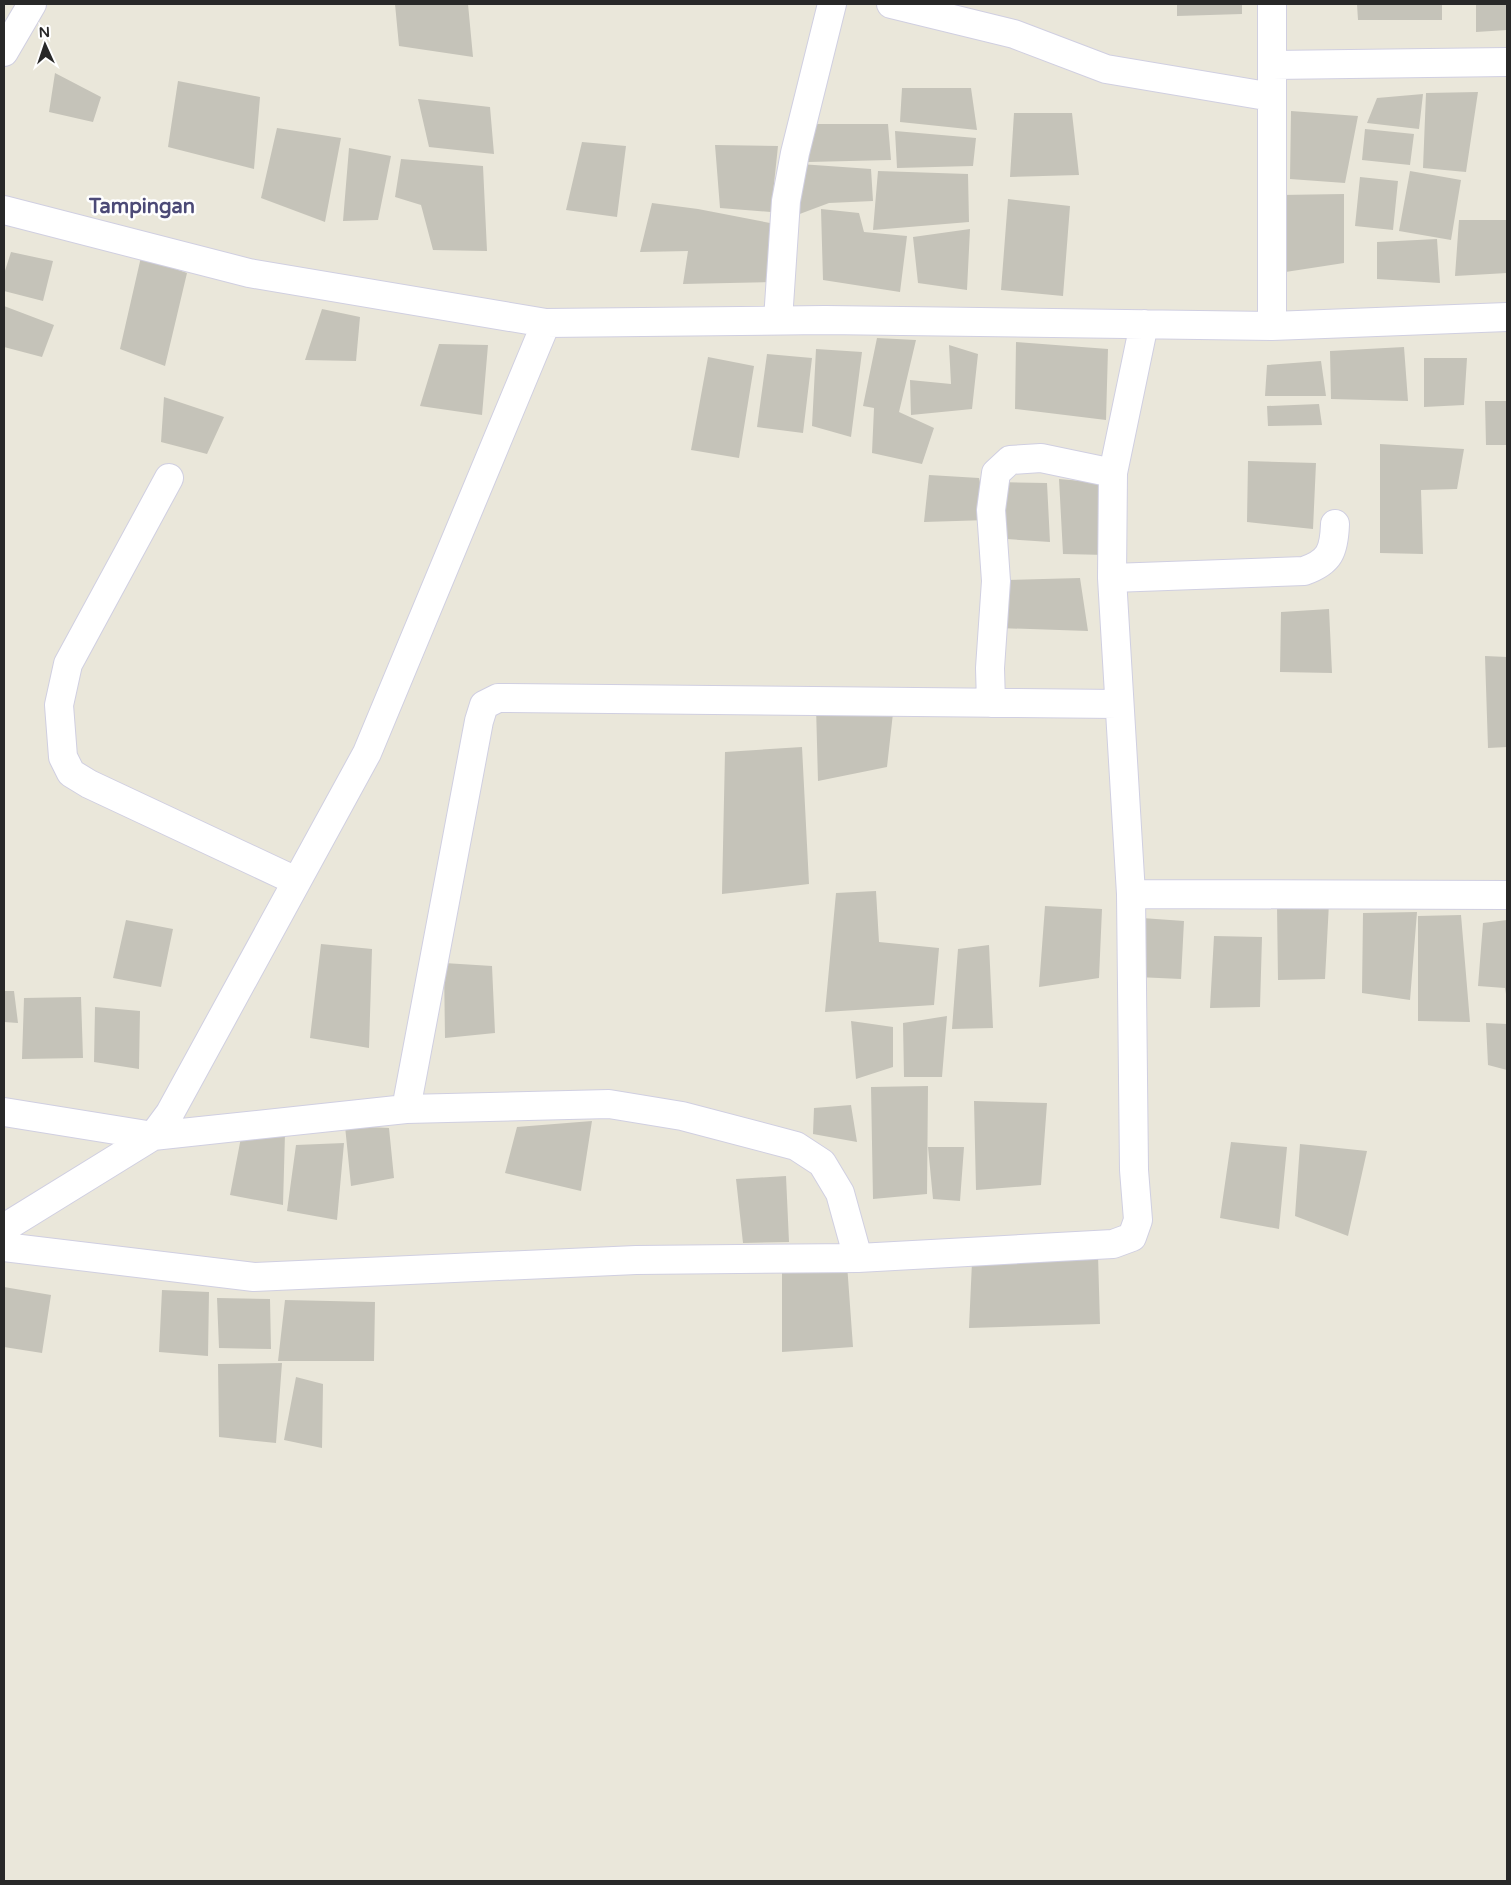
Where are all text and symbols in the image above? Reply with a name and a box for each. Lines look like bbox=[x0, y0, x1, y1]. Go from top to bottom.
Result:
north arrow bbox=[20, 20, 70, 70]
text: N bbox=[38, 24, 50, 41]
district label: Tampingan bbox=[88, 195, 195, 219]

